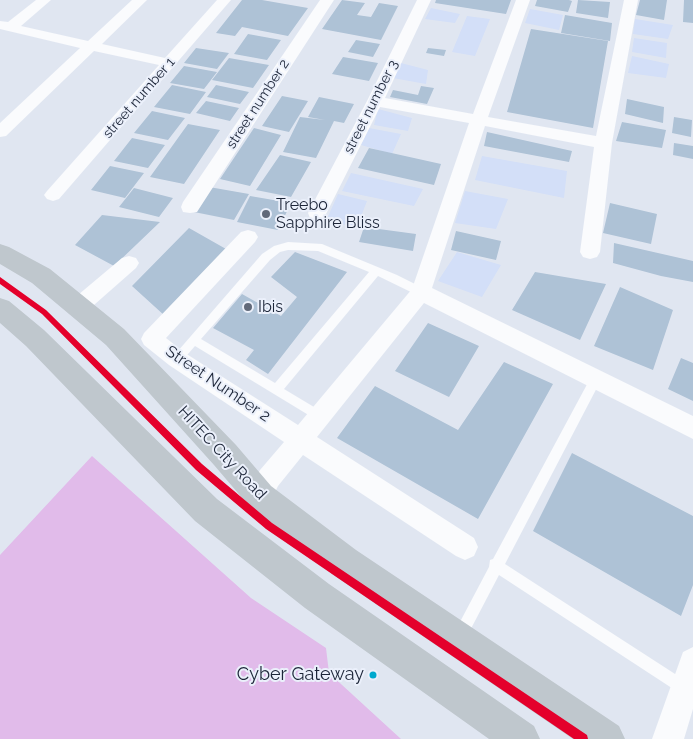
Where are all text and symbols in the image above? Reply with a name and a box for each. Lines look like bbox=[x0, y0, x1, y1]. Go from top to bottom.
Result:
street label: street number 1 bbox=[99, 54, 179, 142]
street label: street number 2 bbox=[223, 56, 293, 152]
street label: street number 3 bbox=[340, 57, 402, 157]
place label: Treebo Sapphire Bliss bbox=[276, 195, 380, 233]
marker: Treebo Sapphire Bliss bbox=[260, 208, 272, 220]
place label: Ibis bbox=[258, 297, 283, 317]
marker: Ibis bbox=[242, 301, 254, 313]
street label: Street Number 2 bbox=[162, 342, 274, 426]
street label: HITEC City Road bbox=[174, 402, 270, 504]
place label: Cyber Gateway bbox=[237, 664, 364, 686]
marker: Cyber Gateway bbox=[368, 670, 378, 680]

